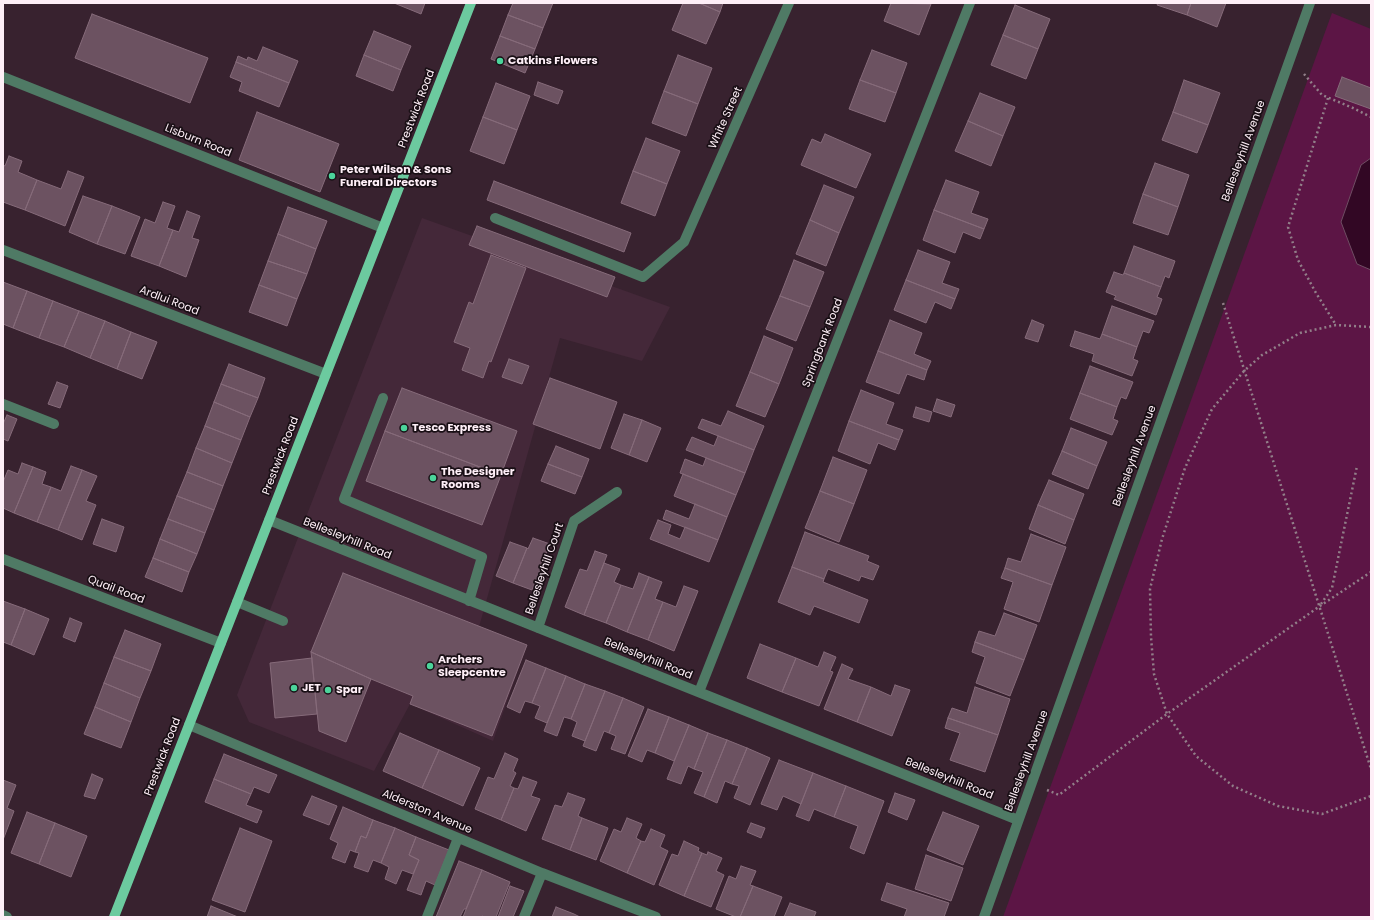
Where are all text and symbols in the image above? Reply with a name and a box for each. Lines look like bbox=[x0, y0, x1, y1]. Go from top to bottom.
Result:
place label: Catkins Flowers bbox=[508, 54, 598, 68]
marker: Catkins Flowers bbox=[495, 56, 505, 66]
street label: Prestwick Road bbox=[396, 68, 438, 150]
street label: White Street bbox=[706, 85, 746, 151]
street label: Bellesleyhill Avenue bbox=[1220, 99, 1268, 203]
street label: Lisburn Road bbox=[163, 122, 233, 160]
place label: Peter Wilson & Sons Funeral Directors bbox=[340, 163, 451, 189]
marker: Peter Wilson & Sons Funeral Directors bbox=[327, 171, 337, 181]
street label: Ardlui Road bbox=[137, 284, 201, 318]
street label: Springbank Road bbox=[800, 297, 846, 389]
street label: Bellesleyhill Avenue bbox=[1111, 404, 1159, 508]
street label: Prestwick Road bbox=[260, 415, 302, 497]
place label: Tesco Express bbox=[412, 421, 491, 435]
marker: Tesco Express bbox=[399, 423, 409, 433]
place label: The Designer Rooms bbox=[441, 465, 515, 491]
marker: The Designer Rooms bbox=[428, 473, 438, 483]
street label: Bellesleyhill Road bbox=[301, 515, 393, 563]
street label: Bellesleyhill Court bbox=[523, 521, 567, 617]
street label: Quail Road bbox=[86, 573, 146, 607]
street label: Bellesleyhill Road bbox=[602, 635, 694, 683]
place label: Archers Sleepcentre bbox=[438, 653, 506, 679]
marker: Archers Sleepcentre bbox=[425, 661, 435, 671]
place label: JET bbox=[302, 681, 321, 695]
marker: JET bbox=[289, 683, 299, 693]
place label: Spar bbox=[336, 683, 362, 697]
marker: Spar bbox=[323, 685, 333, 695]
street label: Bellesleyhill Avenue bbox=[1003, 709, 1051, 813]
street label: Prestwick Road bbox=[142, 716, 184, 798]
street label: Bellesleyhill Road bbox=[903, 755, 995, 803]
street label: Alderston Avenue bbox=[380, 787, 474, 837]

